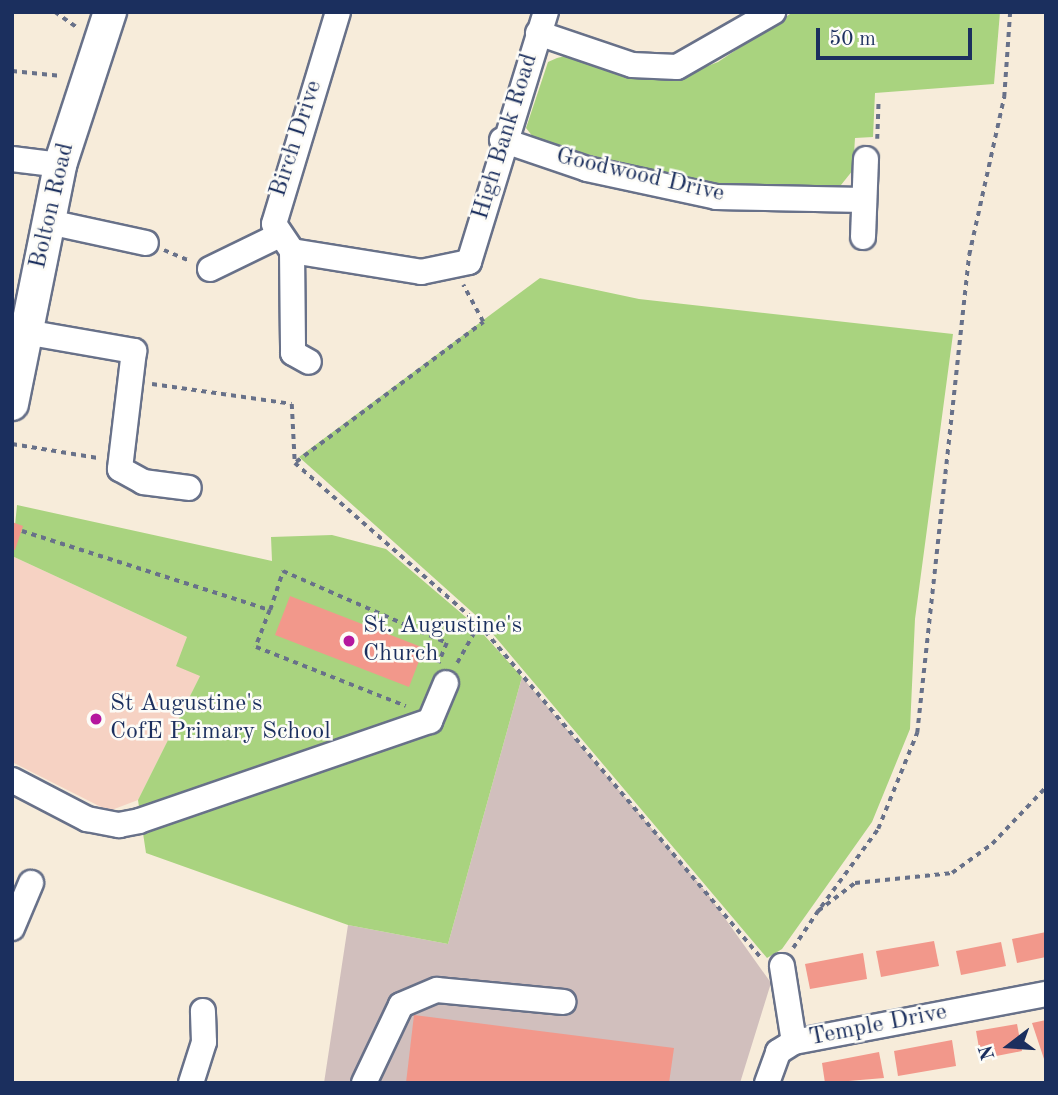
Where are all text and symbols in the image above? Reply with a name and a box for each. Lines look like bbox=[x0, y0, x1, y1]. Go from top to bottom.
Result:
scale bar bbox=[820, 14, 976, 58]
text: 50 m bbox=[829, 29, 876, 50]
street label: High Bank Road bbox=[467, 50, 545, 224]
street label: Birch Drive bbox=[265, 77, 329, 201]
street label: Bolton Road bbox=[25, 140, 81, 272]
street label: Goodwood Drive bbox=[553, 143, 727, 209]
place label: St. Augustine's Church bbox=[363, 613, 522, 669]
marker: St. Augustine's Church bbox=[341, 633, 357, 649]
place label: St Augustine's CofE Primary School bbox=[110, 691, 331, 747]
marker: St Augustine's CofE Primary School bbox=[88, 711, 104, 727]
street label: Temple Drive bbox=[807, 999, 949, 1053]
north arrow bbox=[974, 1011, 1044, 1081]
text: N bbox=[977, 1043, 1000, 1062]

